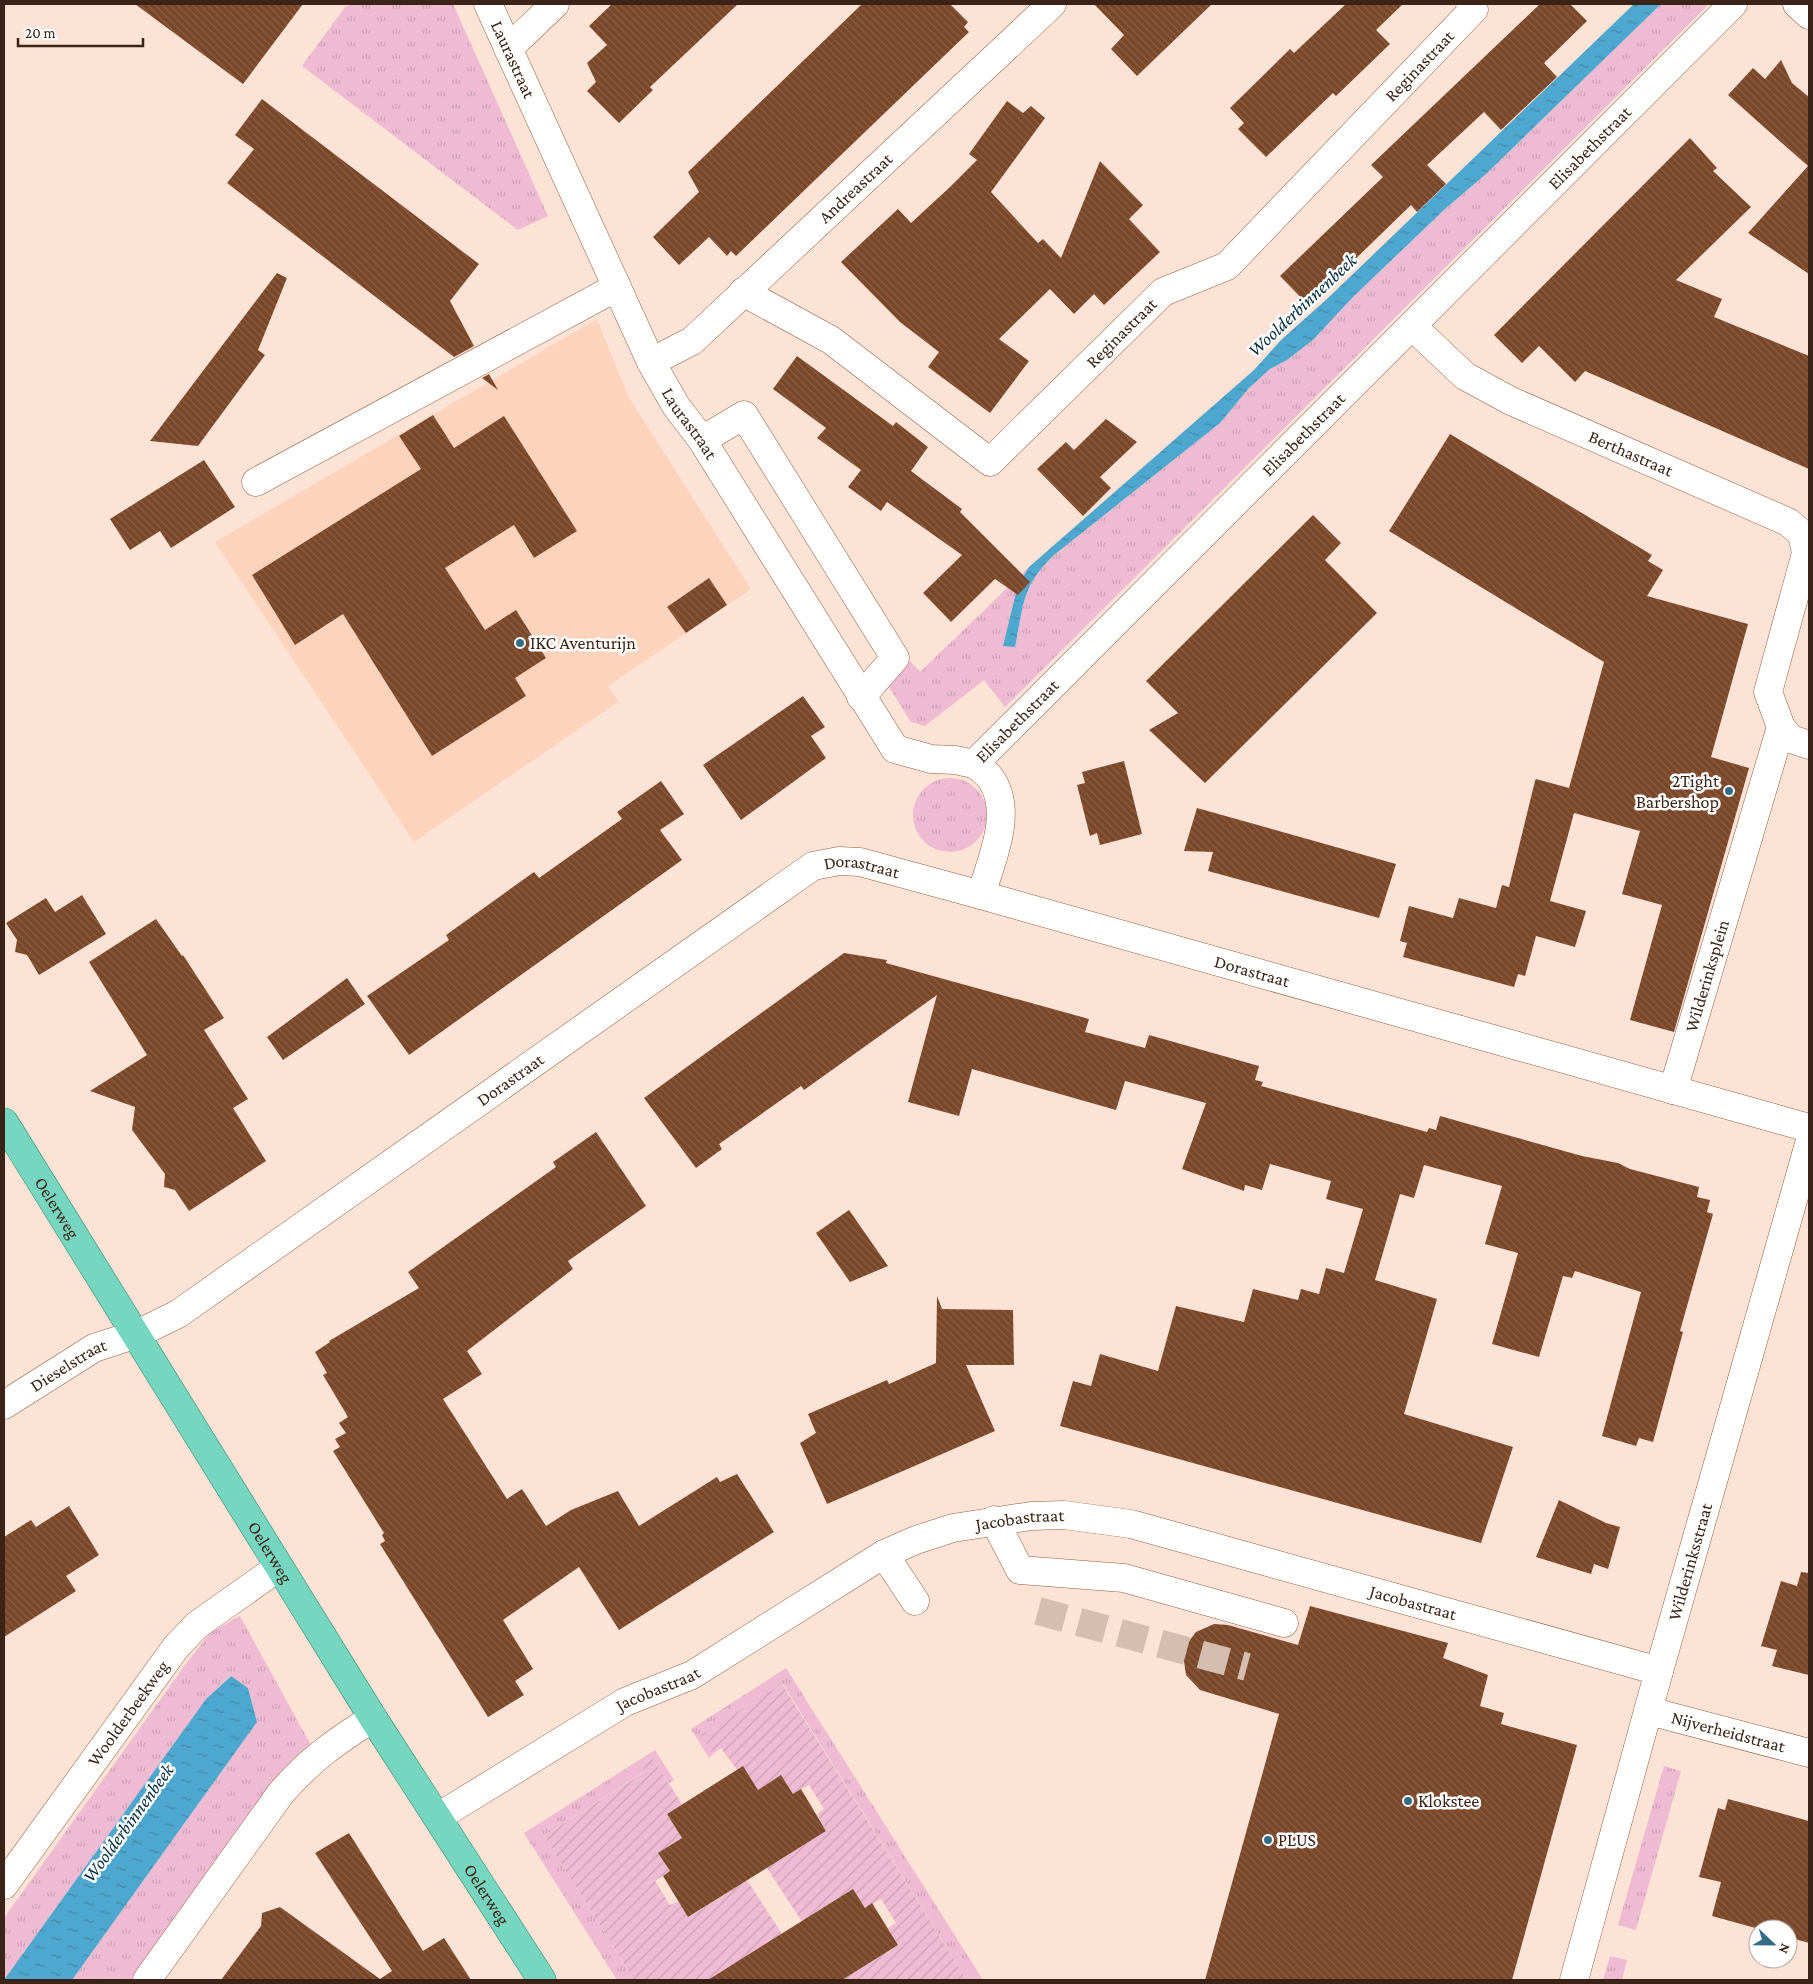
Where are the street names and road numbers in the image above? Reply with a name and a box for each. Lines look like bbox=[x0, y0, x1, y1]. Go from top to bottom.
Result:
street label: Laurastraat bbox=[487, 18, 540, 102]
street label: Reginastraat bbox=[1381, 25, 1459, 105]
street label: Elisabethstraat bbox=[1544, 101, 1636, 193]
street label: Andreastraat bbox=[815, 148, 897, 227]
street label: Reginastraat bbox=[1082, 293, 1162, 372]
street label: Laurastraat bbox=[658, 384, 722, 464]
street label: Elisabethstraat bbox=[1258, 388, 1350, 480]
street label: Berthastraat bbox=[1586, 426, 1677, 481]
street label: Elisabethstraat bbox=[971, 674, 1063, 767]
street label: Dorastraat bbox=[822, 851, 903, 883]
street label: Wilderinksplein bbox=[1681, 917, 1733, 1034]
street label: Dorastraat bbox=[1212, 951, 1293, 992]
street label: Dorastraat bbox=[473, 1049, 548, 1110]
street label: Oelerweg bbox=[31, 1173, 84, 1243]
street label: Dieselstraat bbox=[26, 1334, 110, 1396]
street label: Wilderinksstraat bbox=[1664, 1500, 1717, 1623]
street label: Jacobastraat bbox=[972, 1505, 1066, 1535]
street label: Oelerweg bbox=[244, 1518, 297, 1587]
street label: Jacobastraat bbox=[1366, 1580, 1460, 1624]
street label: Woolderbeekweg bbox=[83, 1656, 173, 1770]
street label: Jacobastraat bbox=[610, 1662, 705, 1716]
street label: Nijverheidstraat bbox=[1669, 1707, 1788, 1757]
street label: Oelerweg bbox=[460, 1860, 514, 1929]

